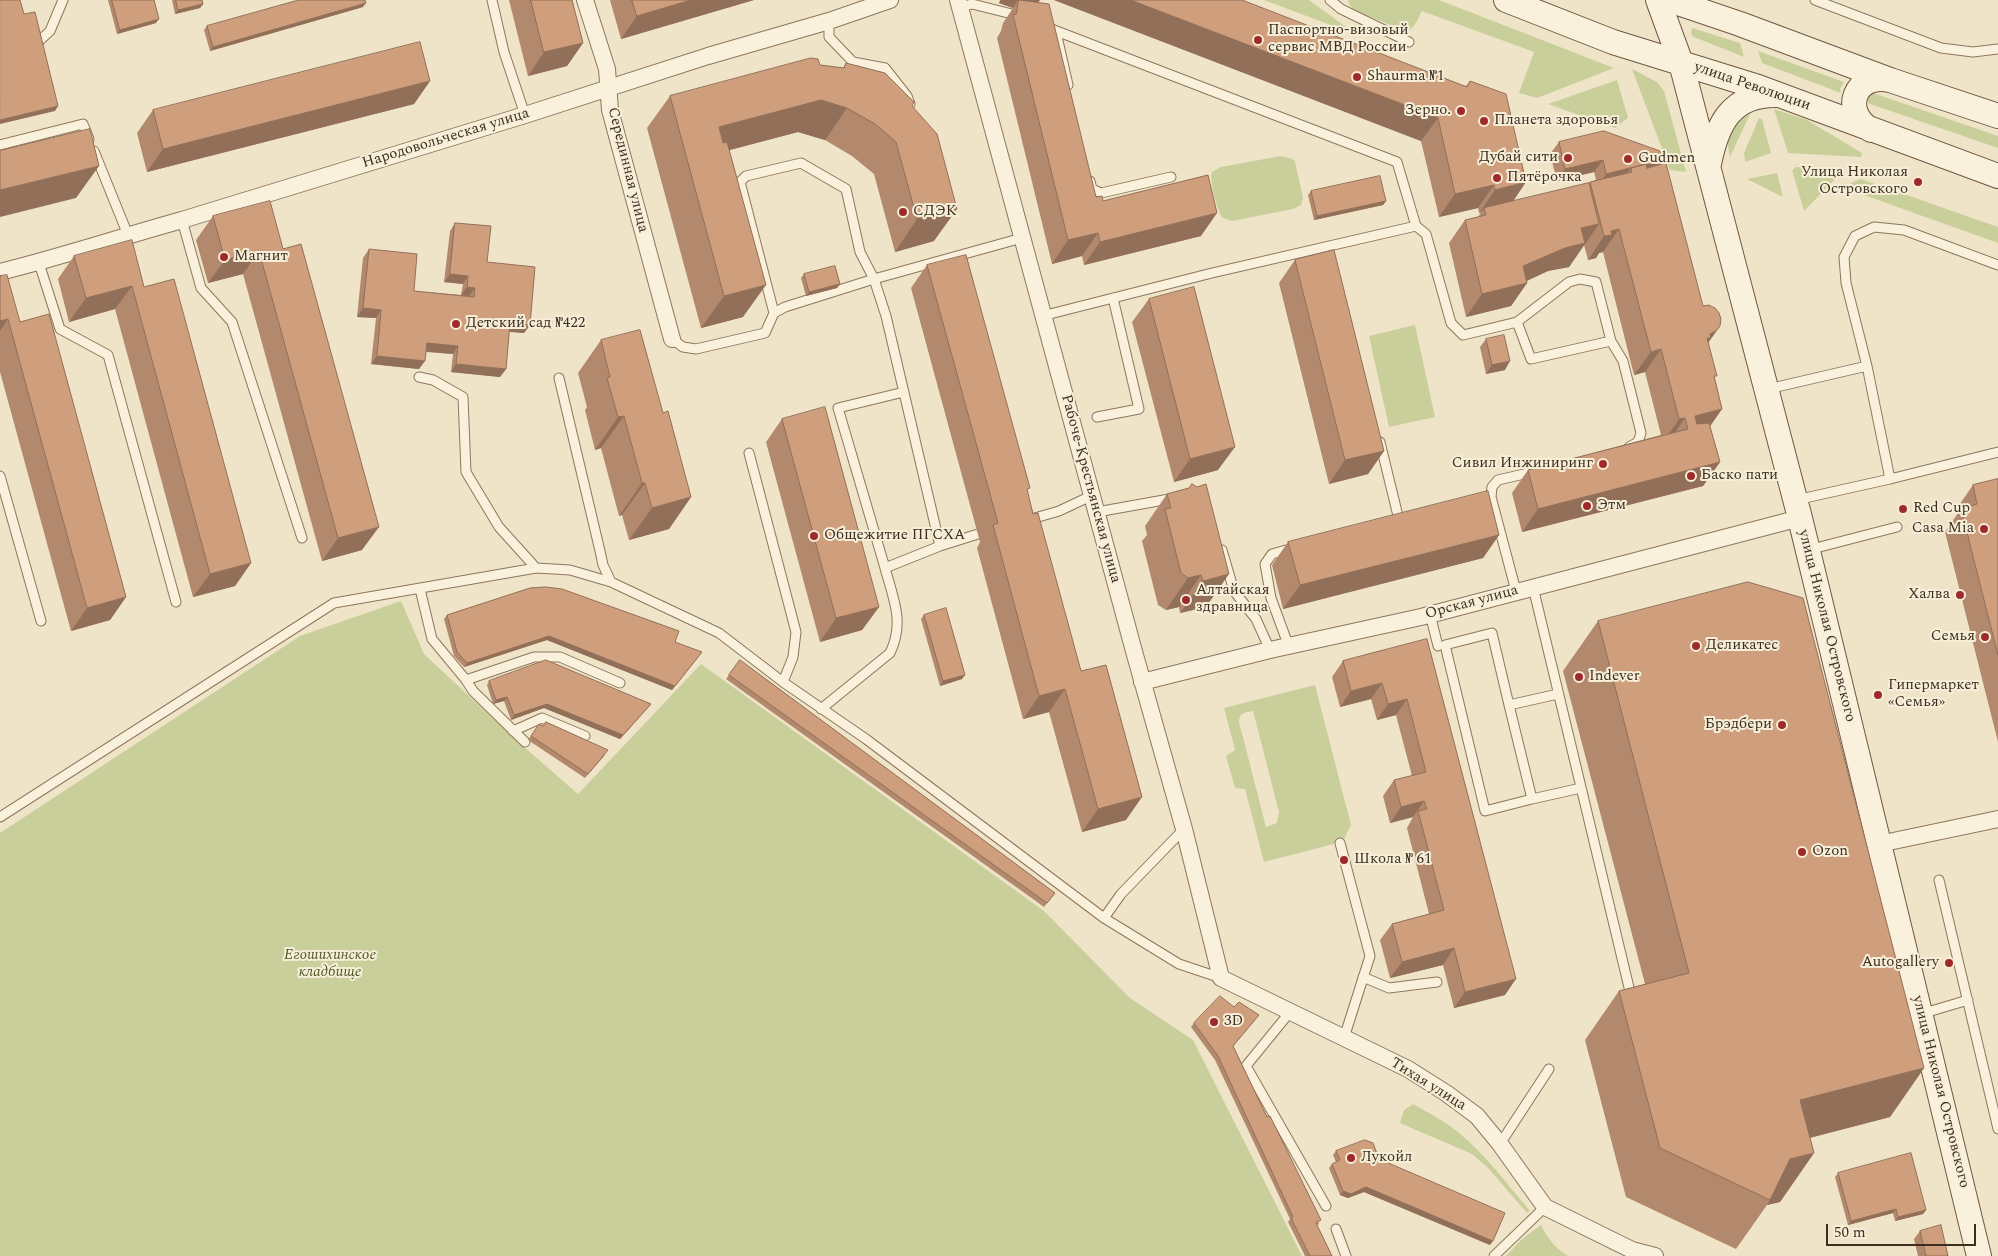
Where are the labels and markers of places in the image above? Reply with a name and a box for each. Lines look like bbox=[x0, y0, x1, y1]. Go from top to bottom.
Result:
place label: Паспортно-визовый сервис МВД России bbox=[1268, 22, 1409, 57]
marker: Паспортно-визовый сервис МВД России bbox=[1252, 34, 1264, 46]
place label: Shaurma №1 bbox=[1367, 68, 1444, 86]
marker: Shaurma №1 bbox=[1351, 71, 1363, 83]
place label: Зерно. bbox=[1405, 102, 1451, 120]
marker: Зерно. bbox=[1455, 105, 1467, 117]
place label: Планета здоровья bbox=[1494, 112, 1618, 130]
marker: Планета здоровья bbox=[1478, 115, 1490, 127]
place label: Дубай сити bbox=[1479, 149, 1558, 167]
place label: Gudmen bbox=[1638, 150, 1695, 168]
marker: Дубай сити bbox=[1562, 152, 1574, 164]
marker: Gudmen bbox=[1622, 153, 1634, 165]
place label: Улица Николая Островского bbox=[1801, 164, 1908, 199]
place label: Пятёрочка bbox=[1507, 169, 1582, 187]
marker: Пятёрочка bbox=[1491, 172, 1503, 184]
marker: Улица Николая Островского bbox=[1912, 176, 1924, 188]
place label: СДЭК bbox=[913, 203, 957, 221]
marker: СДЭК bbox=[897, 206, 909, 218]
place label: Магнит bbox=[234, 248, 288, 266]
marker: Магнит bbox=[218, 251, 230, 263]
place label: Детский сад №422 bbox=[466, 315, 585, 333]
marker: Детский сад №422 bbox=[450, 318, 462, 330]
place label: Сивил Инжиниринг bbox=[1452, 455, 1593, 473]
marker: Сивил Инжиниринг bbox=[1597, 458, 1609, 470]
place label: Баско пати bbox=[1701, 467, 1778, 485]
marker: Баско пати bbox=[1685, 470, 1697, 482]
place label: Этм bbox=[1597, 497, 1626, 515]
marker: Этм bbox=[1581, 500, 1593, 512]
place label: Red Cup bbox=[1913, 500, 1970, 518]
marker: Red Cup bbox=[1897, 503, 1909, 515]
place label: Casa Mia bbox=[1912, 520, 1974, 538]
marker: Casa Mia bbox=[1978, 523, 1990, 535]
place label: Общежитие ПГСХА bbox=[824, 527, 965, 545]
marker: Общежитие ПГСХА bbox=[808, 530, 820, 542]
place label: Алтайская здравница bbox=[1196, 582, 1270, 617]
place label: Халва bbox=[1908, 586, 1950, 604]
marker: Халва bbox=[1954, 589, 1966, 601]
marker: Алтайская здравница bbox=[1180, 594, 1192, 606]
place label: Семья bbox=[1931, 628, 1975, 646]
marker: Семья bbox=[1979, 631, 1991, 643]
place label: Деликатес bbox=[1706, 637, 1778, 655]
marker: Деликатес bbox=[1690, 640, 1702, 652]
place label: Indever bbox=[1589, 668, 1640, 686]
marker: Indever bbox=[1573, 671, 1585, 683]
place label: Гипермаркет «Семья» bbox=[1888, 677, 1979, 712]
marker: Гипермаркет «Семья» bbox=[1872, 689, 1884, 701]
place label: Брэдбери bbox=[1705, 716, 1772, 734]
marker: Брэдбери bbox=[1776, 719, 1788, 731]
place label: Ozon bbox=[1812, 843, 1848, 861]
marker: Ozon bbox=[1796, 846, 1808, 858]
place label: Школа № 61 bbox=[1354, 851, 1431, 869]
marker: Школа № 61 bbox=[1338, 854, 1350, 866]
place label: Autogallery bbox=[1862, 954, 1939, 972]
marker: Autogallery bbox=[1943, 957, 1955, 969]
place label: 3D bbox=[1224, 1013, 1243, 1031]
marker: 3D bbox=[1208, 1016, 1220, 1028]
place label: Лукойл bbox=[1361, 1149, 1412, 1167]
marker: Лукойл bbox=[1345, 1152, 1357, 1164]

